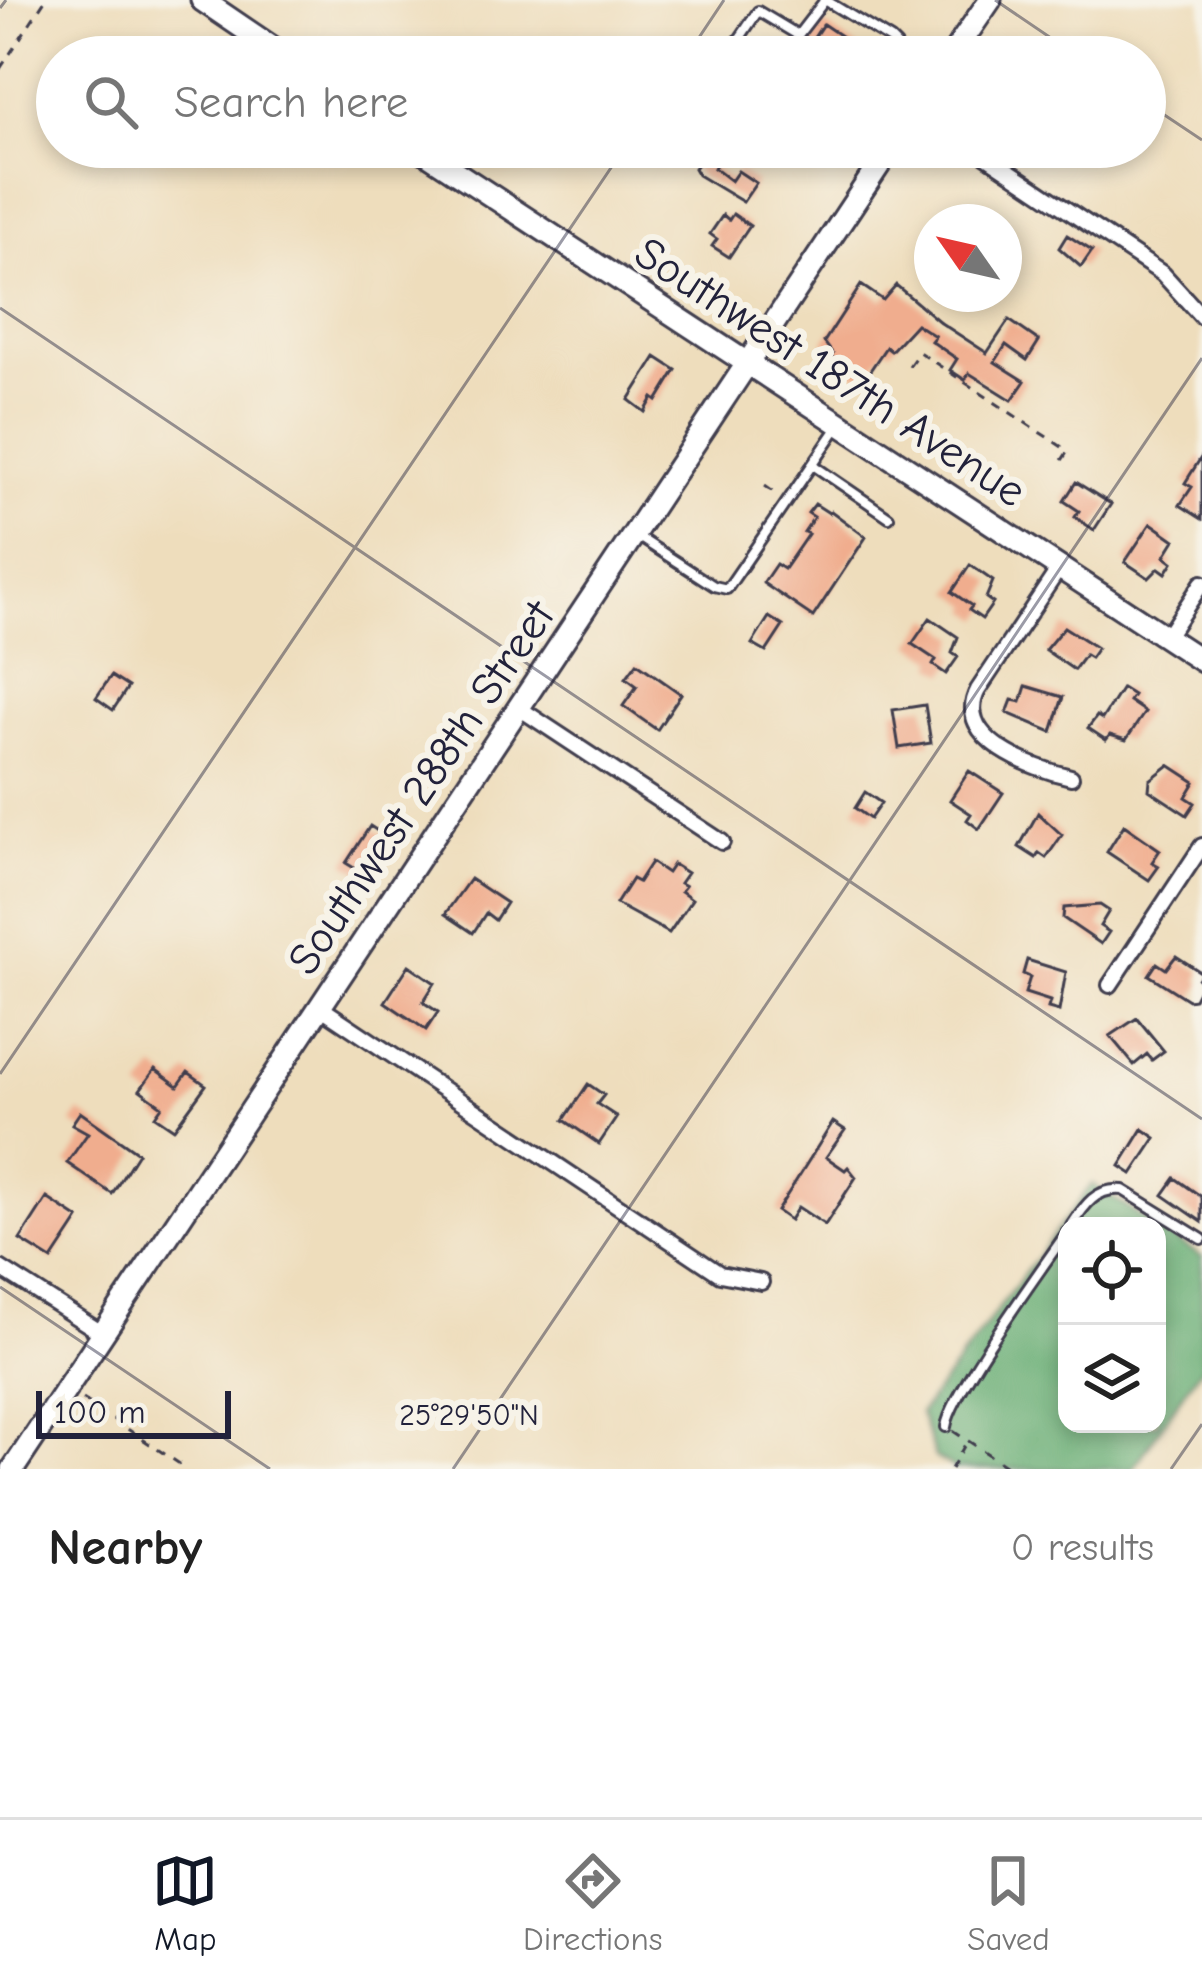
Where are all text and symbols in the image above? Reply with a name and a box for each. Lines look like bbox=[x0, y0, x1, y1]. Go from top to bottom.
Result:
search box bbox=[36, 36, 1166, 168]
icon: search bbox=[78, 69, 144, 135]
text: Search here bbox=[174, 76, 408, 128]
north arrow bbox=[914, 204, 1022, 312]
street label: Southwest 187th Avenue bbox=[625, 226, 1036, 518]
street label: Southwest 288th Street bbox=[277, 590, 566, 984]
map controls bbox=[1058, 1217, 1166, 1433]
button: locate bbox=[1058, 1217, 1166, 1325]
button: layers bbox=[1058, 1325, 1166, 1433]
scale bar bbox=[36, 1385, 231, 1438]
text: 100 m bbox=[54, 1393, 146, 1431]
text: 25°29'50"N bbox=[399, 1398, 539, 1433]
text: Nearby bbox=[48, 1518, 202, 1577]
text: 0 results bbox=[1011, 1525, 1154, 1570]
tab: Map bbox=[152, 1848, 218, 1958]
tab: Directions bbox=[523, 1848, 663, 1958]
tab: Saved bbox=[967, 1848, 1050, 1958]

